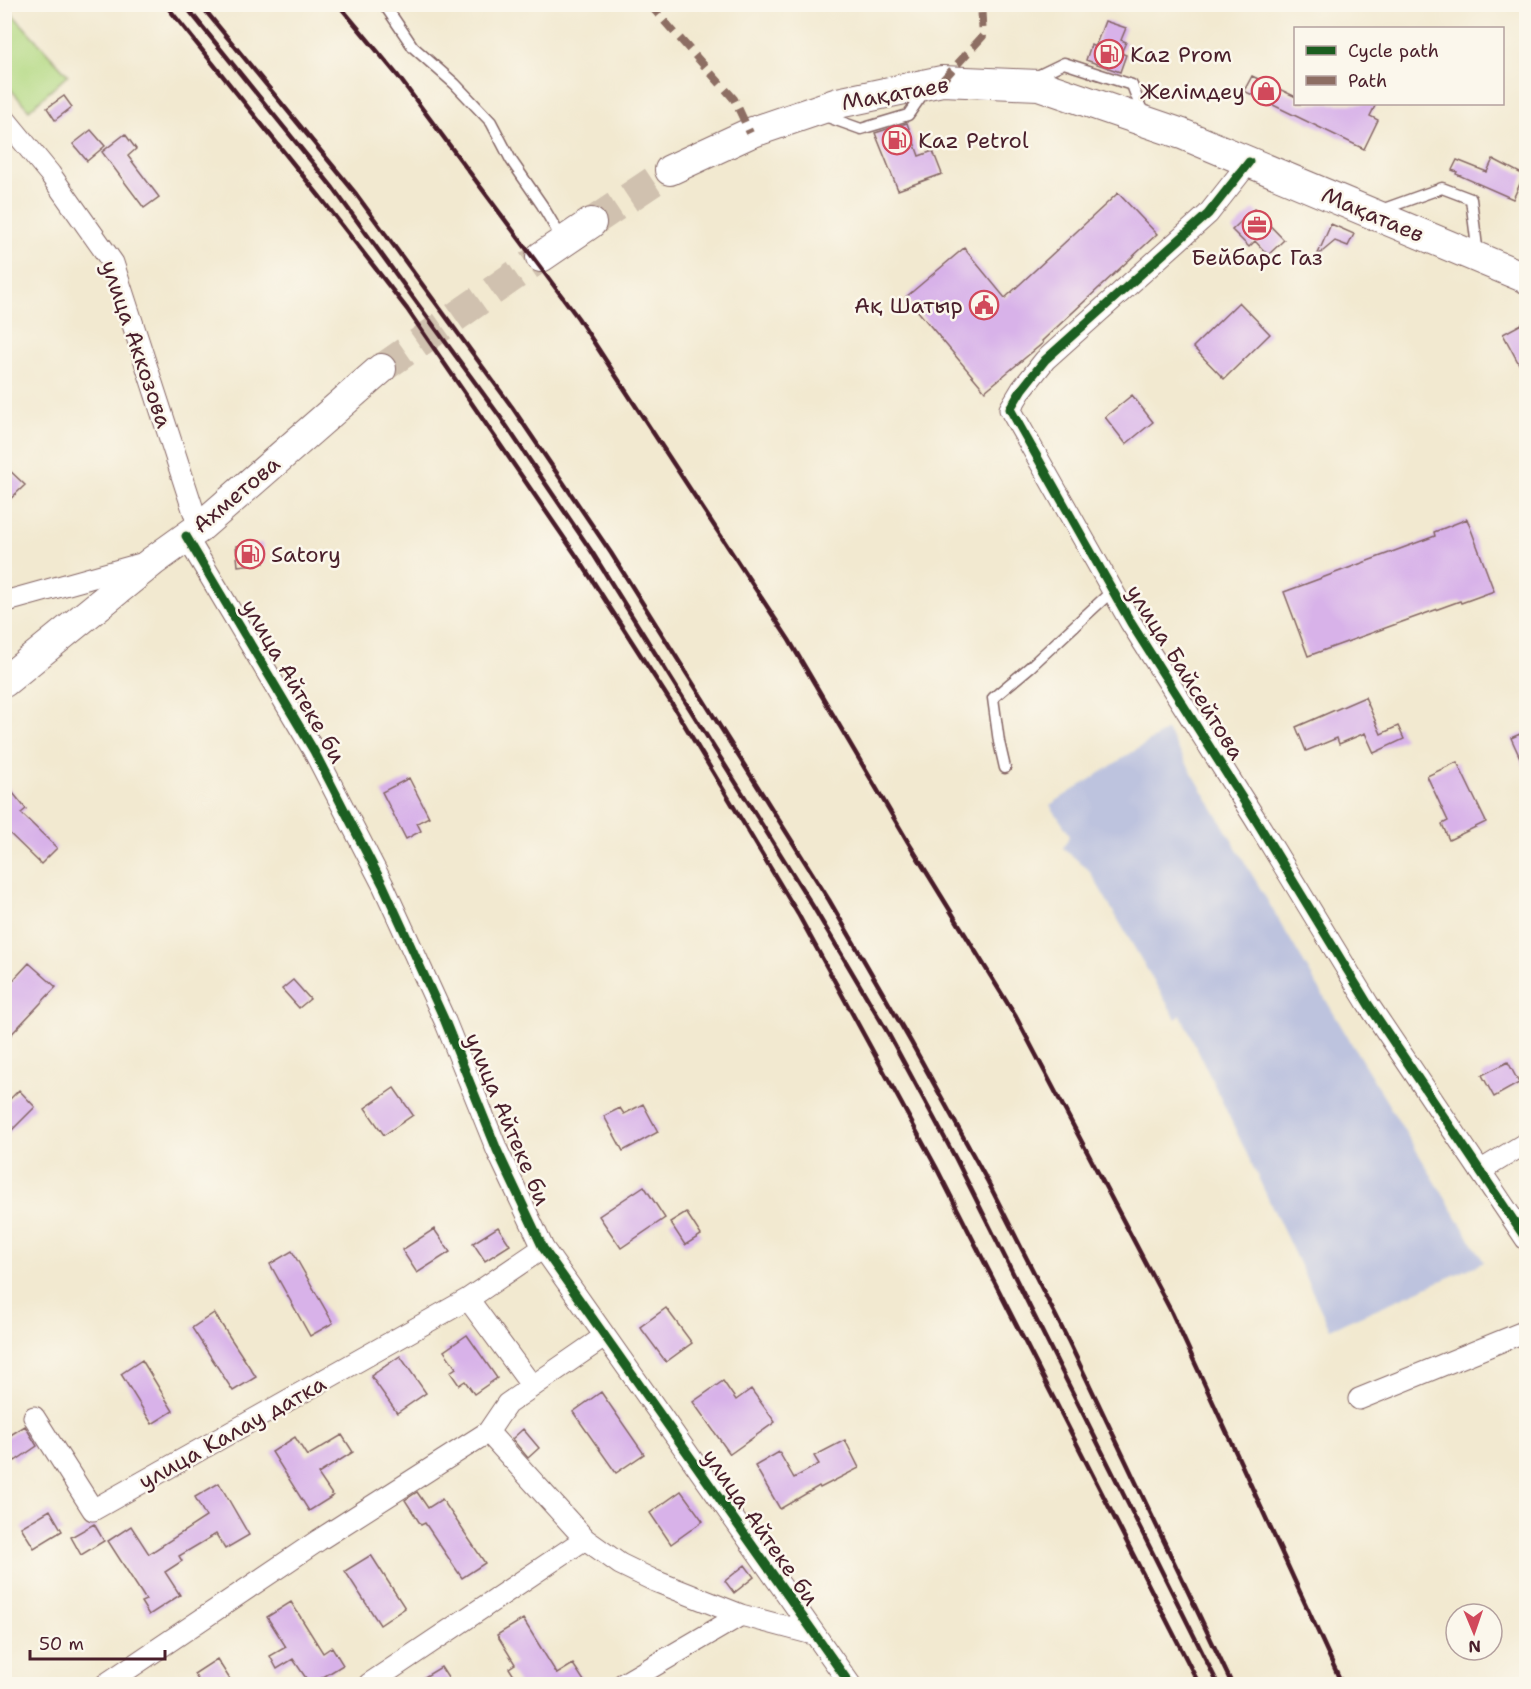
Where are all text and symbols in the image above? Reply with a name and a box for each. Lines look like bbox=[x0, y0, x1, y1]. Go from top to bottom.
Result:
legend bbox=[1294, 27, 1504, 105]
fuel station icon: Kaz Prom bbox=[1093, 38, 1125, 70]
text: Cycle path bbox=[1348, 39, 1439, 63]
place label: Kaz Prom bbox=[1130, 40, 1232, 69]
text: Path bbox=[1348, 69, 1387, 93]
street label: Мақатаев bbox=[839, 70, 951, 117]
shop icon: Желімдеу bbox=[1250, 75, 1282, 107]
place label: Желімдеу bbox=[1140, 77, 1245, 106]
fuel station icon: Kaz Petrol bbox=[881, 124, 913, 156]
place label: Kaz Petrol bbox=[918, 126, 1029, 155]
street label: Мақатаев bbox=[1317, 180, 1428, 249]
office icon: Бейбарс Газ bbox=[1241, 209, 1273, 241]
place label: Бейбарс Газ bbox=[1191, 243, 1323, 272]
street label: улица Аккозова bbox=[94, 257, 179, 432]
public building icon: Ақ Шатыр bbox=[968, 289, 1000, 321]
place label: Ақ Шатыр bbox=[854, 291, 963, 320]
street label: Ахметова bbox=[187, 449, 286, 539]
fuel station icon: Satory bbox=[234, 538, 266, 570]
place label: Satory bbox=[271, 540, 341, 569]
street label: улица Байсейтова bbox=[1120, 579, 1251, 766]
street label: улица Айтеке би bbox=[235, 594, 352, 769]
street label: улица Айтеке би bbox=[458, 1028, 557, 1210]
street label: улица Калау датка bbox=[133, 1369, 331, 1496]
street label: улица Айтеке би bbox=[696, 1443, 826, 1611]
north arrow bbox=[1444, 1602, 1504, 1662]
scale bar bbox=[30, 1623, 165, 1661]
text: 50 m bbox=[39, 1632, 84, 1656]
text: N bbox=[1468, 1636, 1481, 1657]

